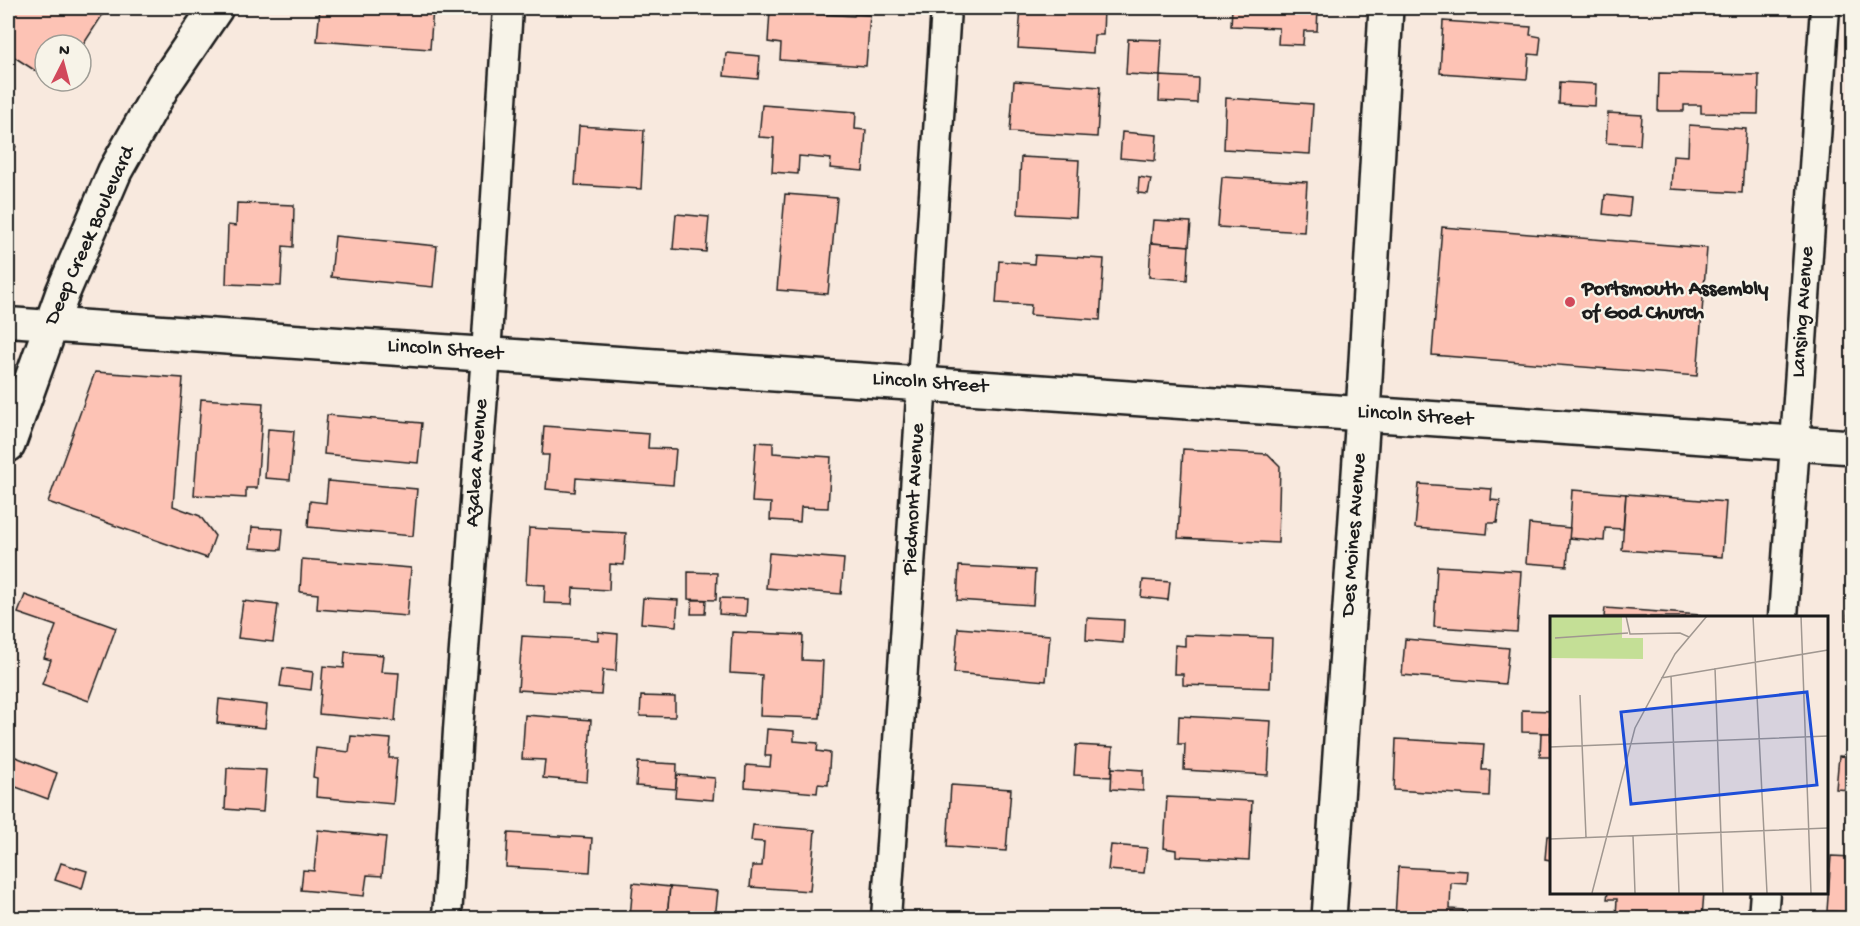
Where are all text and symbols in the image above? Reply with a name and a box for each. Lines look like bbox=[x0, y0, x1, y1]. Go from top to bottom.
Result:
north arrow bbox=[33, 33, 93, 93]
text: N bbox=[58, 42, 71, 62]
street label: Deep Creek Boulevard bbox=[39, 141, 142, 331]
street label: Lansing Avenue bbox=[1787, 244, 1821, 379]
place label: Portsmouth Assembly of God Church bbox=[1581, 278, 1769, 327]
marker: Portsmouth Assembly of God Church bbox=[1563, 295, 1577, 309]
street label: Lincoln Street bbox=[386, 334, 506, 368]
street label: Lincoln Street bbox=[871, 367, 991, 401]
street label: Azalea Avenue bbox=[461, 397, 495, 528]
street label: Lincoln Street bbox=[1356, 400, 1476, 434]
street label: Piedmont Avenue bbox=[898, 421, 932, 576]
street label: Des Moines Avenue bbox=[1337, 451, 1373, 620]
inset map bbox=[1550, 616, 1827, 893]

